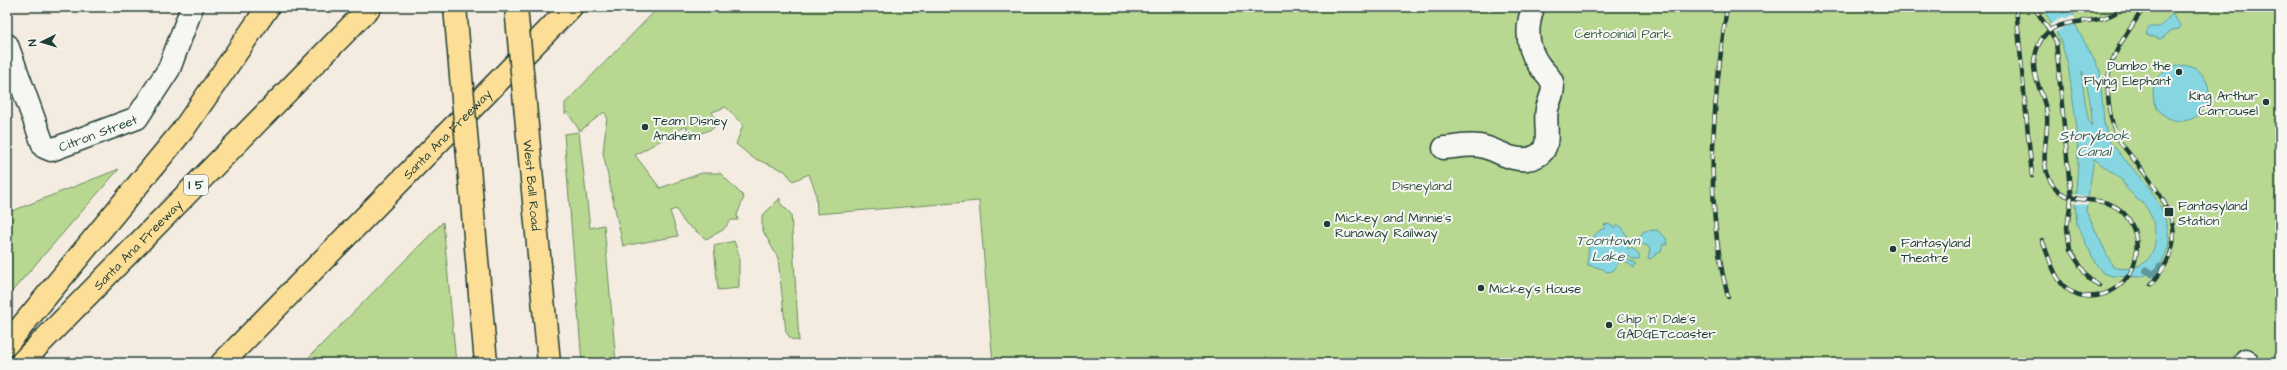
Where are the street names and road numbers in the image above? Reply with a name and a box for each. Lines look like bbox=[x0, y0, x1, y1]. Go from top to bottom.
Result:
street label: Santa Ana Freeway bbox=[399, 85, 497, 184]
street label: Citron Street bbox=[56, 110, 141, 156]
street label: West Ball Road bbox=[518, 139, 545, 232]
road number: I 5 bbox=[184, 175, 208, 195]
street label: Santa Ana Freeway bbox=[90, 196, 187, 294]

